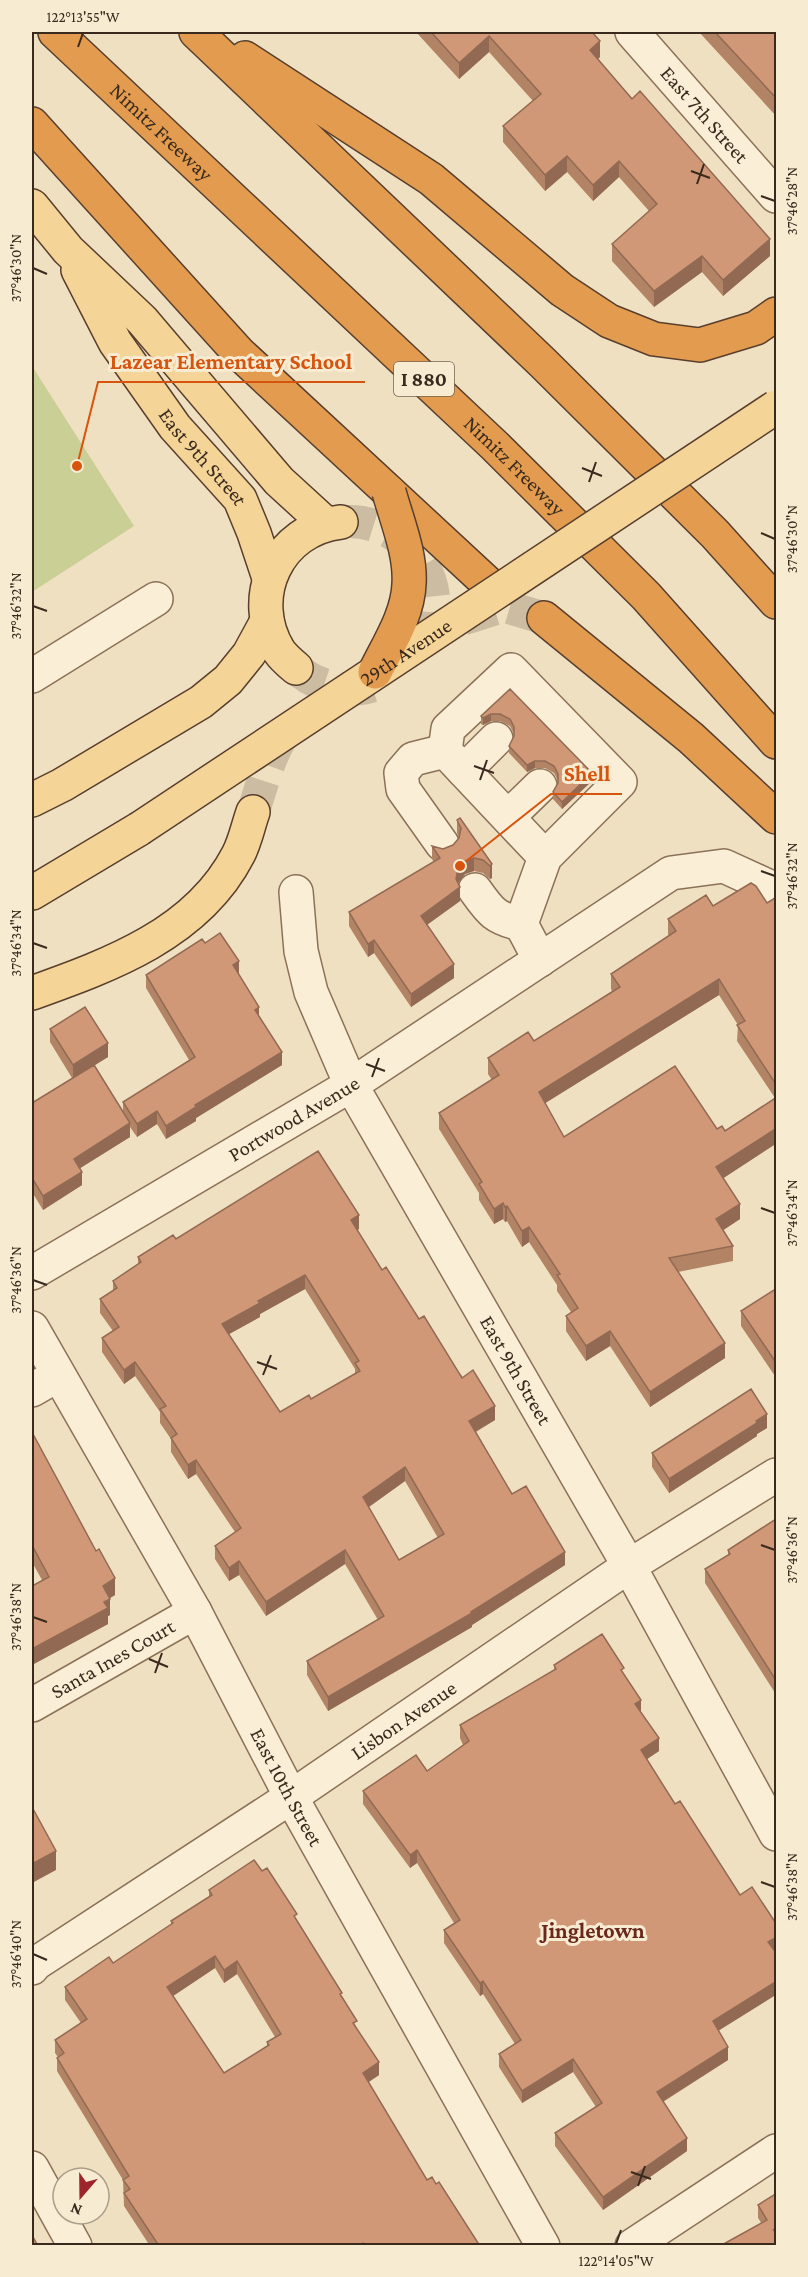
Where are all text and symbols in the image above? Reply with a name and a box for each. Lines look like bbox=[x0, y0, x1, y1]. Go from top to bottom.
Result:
text: 122°13'55"W bbox=[47, 9, 120, 25]
street label: East 7th Street bbox=[656, 61, 754, 169]
street label: Nimitz Freeway bbox=[105, 78, 218, 186]
text: 37°46'28"N bbox=[784, 167, 800, 235]
text: 37°46'30"N bbox=[8, 234, 24, 302]
callout: Lazear Elementary School bbox=[98, 342, 365, 382]
text: Lazear Elementary School bbox=[110, 349, 353, 374]
road number: I 880 bbox=[394, 362, 454, 396]
street label: East 9th Street bbox=[154, 404, 253, 509]
street label: Nimitz Freeway bbox=[459, 411, 570, 521]
text: 37°46'30"N bbox=[784, 505, 800, 573]
text: 37°46'32"N bbox=[8, 572, 24, 640]
street label: 29th Avenue bbox=[355, 613, 456, 691]
callout: Shell bbox=[551, 754, 622, 794]
text: Shell bbox=[564, 761, 611, 786]
text: 37°46'32"N bbox=[784, 842, 800, 910]
text: 37°46'34"N bbox=[8, 909, 24, 977]
street label: Portwood Avenue bbox=[224, 1071, 364, 1167]
text: 37°46'34"N bbox=[784, 1179, 800, 1247]
text: 37°46'36"N bbox=[8, 1246, 24, 1314]
street label: East 9th Street bbox=[475, 1311, 557, 1430]
text: 37°46'36"N bbox=[784, 1516, 800, 1584]
text: 37°46'38"N bbox=[8, 1583, 24, 1651]
street label: Santa Ines Court bbox=[47, 1614, 180, 1704]
street label: Lisbon Avenue bbox=[346, 1676, 461, 1765]
street label: East 10th Street bbox=[245, 1724, 329, 1851]
text: 37°46'38"N bbox=[784, 1853, 800, 1921]
district label: Jingletown bbox=[539, 1918, 645, 1943]
text: 37°46'40"N bbox=[8, 1920, 24, 1988]
north arrow bbox=[51, 2166, 111, 2226]
text: N bbox=[68, 2200, 84, 2219]
text: 122°14'05"W bbox=[579, 2253, 654, 2269]

